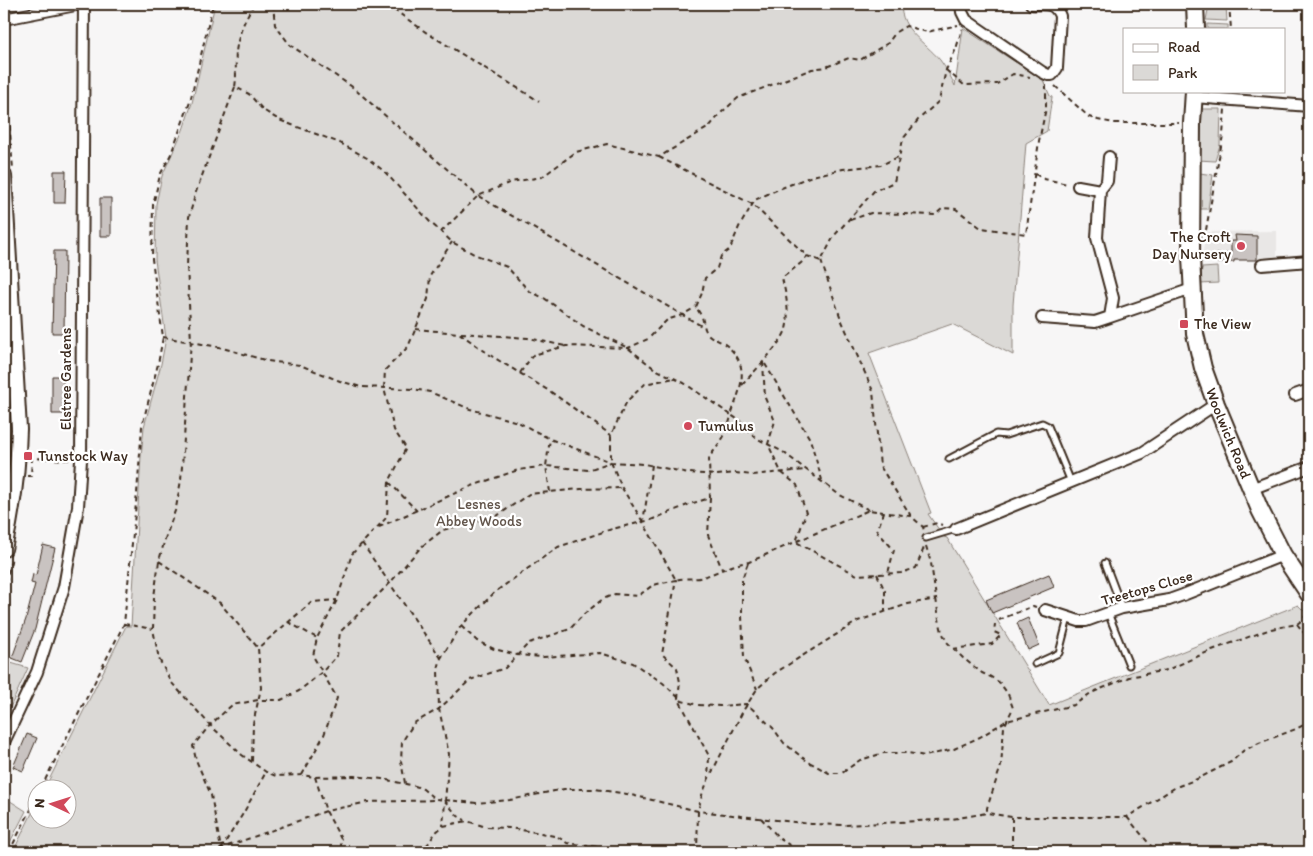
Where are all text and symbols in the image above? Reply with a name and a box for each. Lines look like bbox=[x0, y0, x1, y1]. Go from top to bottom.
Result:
legend bbox=[1123, 28, 1286, 92]
text: Road bbox=[1168, 38, 1201, 56]
text: Park bbox=[1168, 64, 1198, 82]
place label: The Croft Day Nursery bbox=[1152, 228, 1231, 263]
marker: The Croft Day Nursery bbox=[1235, 240, 1247, 252]
place label: The View bbox=[1194, 315, 1251, 333]
marker: The View bbox=[1178, 318, 1190, 330]
street label: Elstree Gardens bbox=[57, 327, 75, 430]
street label: Woolwich Road bbox=[1202, 385, 1255, 481]
place label: Tumulus bbox=[698, 417, 754, 435]
marker: Tumulus bbox=[682, 420, 694, 432]
place label: Tunstock Way bbox=[38, 447, 128, 465]
marker: Tunstock Way bbox=[22, 450, 34, 462]
park label: Lesnes Abbey Woods bbox=[436, 495, 522, 530]
street label: Treetops Close bbox=[1099, 566, 1195, 610]
north arrow bbox=[28, 778, 78, 828]
text: N bbox=[31, 798, 48, 808]

